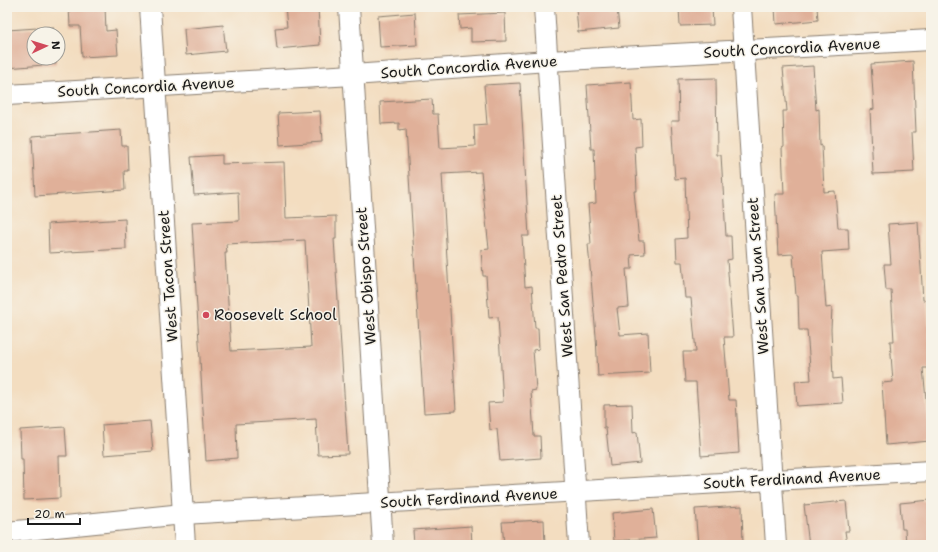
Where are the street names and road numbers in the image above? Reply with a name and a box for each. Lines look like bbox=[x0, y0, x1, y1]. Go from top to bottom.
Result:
street label: South Concordia Avenue bbox=[703, 33, 881, 63]
street label: South Concordia Avenue bbox=[380, 51, 558, 83]
street label: South Concordia Avenue bbox=[57, 72, 235, 102]
street label: West San Pedro Street bbox=[546, 194, 578, 358]
street label: West San Juan Street bbox=[743, 197, 773, 355]
street label: West Obispo Street bbox=[351, 206, 381, 346]
street label: West Tacon Street bbox=[153, 209, 183, 343]
street label: South Ferdinand Avenue bbox=[703, 464, 881, 494]
street label: South Ferdinand Avenue bbox=[380, 483, 558, 513]

